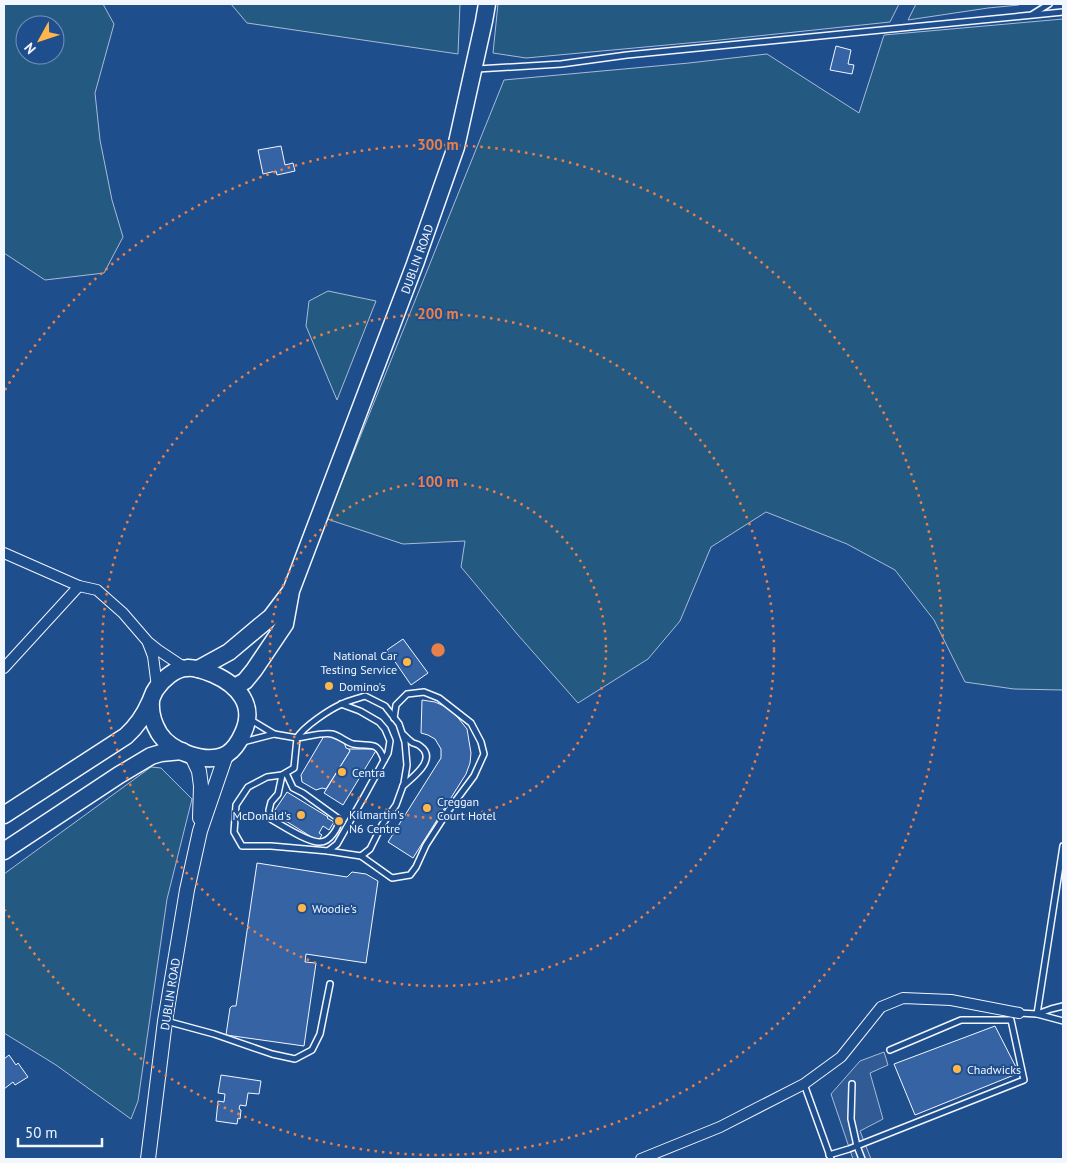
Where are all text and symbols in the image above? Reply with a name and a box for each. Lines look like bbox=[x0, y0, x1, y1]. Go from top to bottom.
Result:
north arrow bbox=[15, 15, 65, 65]
text: N bbox=[20, 39, 40, 58]
text: 300 m bbox=[417, 135, 459, 154]
street label: DUBLIN ROAD bbox=[397, 222, 437, 296]
text: 200 m bbox=[417, 304, 459, 323]
text: 100 m bbox=[417, 472, 459, 491]
centre of rings bbox=[429, 641, 447, 659]
place label: National Car Testing Service bbox=[320, 648, 397, 677]
marker: National Car Testing Service bbox=[401, 656, 413, 668]
place label: Domino's bbox=[339, 679, 386, 694]
marker: Domino's bbox=[323, 680, 335, 692]
place label: Centra bbox=[352, 765, 385, 780]
marker: Centra bbox=[336, 766, 348, 778]
place label: Creggan Court Hotel bbox=[437, 794, 497, 823]
marker: Creggan Court Hotel bbox=[421, 802, 433, 814]
place label: Kilmartin's N6 Centre bbox=[349, 807, 404, 836]
place label: McDonald's bbox=[232, 808, 291, 823]
marker: McDonald's bbox=[295, 809, 307, 821]
marker: Kilmartin's N6 Centre bbox=[333, 815, 345, 827]
place label: Woodie's bbox=[312, 901, 357, 916]
marker: Woodie's bbox=[296, 902, 308, 914]
street label: DUBLIN ROAD bbox=[157, 957, 183, 1031]
place label: Chadwicks bbox=[967, 1062, 1021, 1077]
marker: Chadwicks bbox=[951, 1063, 963, 1075]
scale bar bbox=[18, 1116, 101, 1148]
text: 50 m bbox=[25, 1123, 58, 1142]

